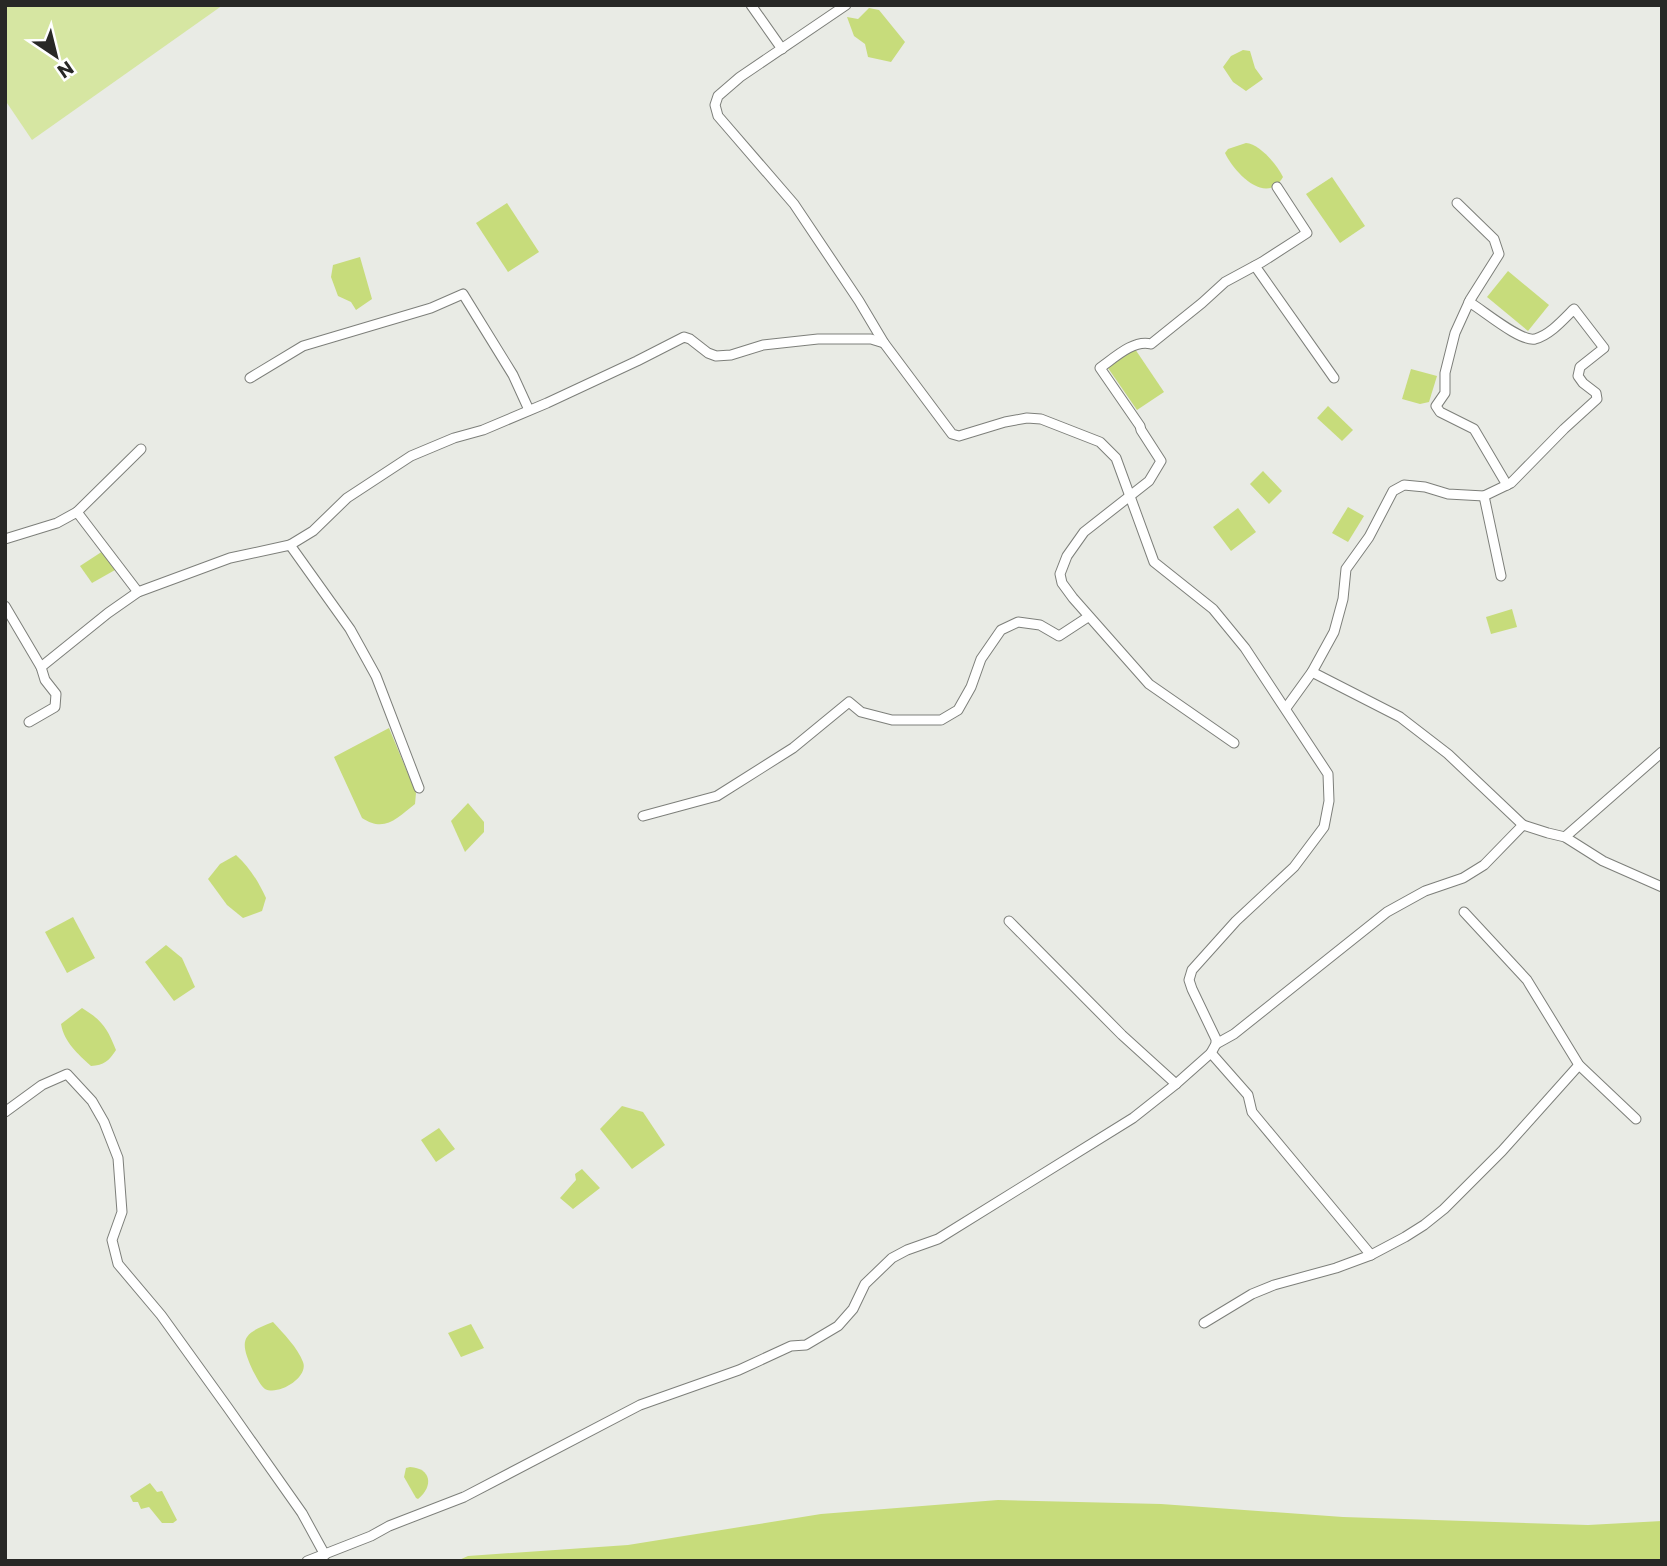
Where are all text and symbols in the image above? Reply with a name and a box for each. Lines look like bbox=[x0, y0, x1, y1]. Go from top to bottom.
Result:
north arrow bbox=[21, 21, 91, 91]
text: N bbox=[54, 57, 78, 84]

